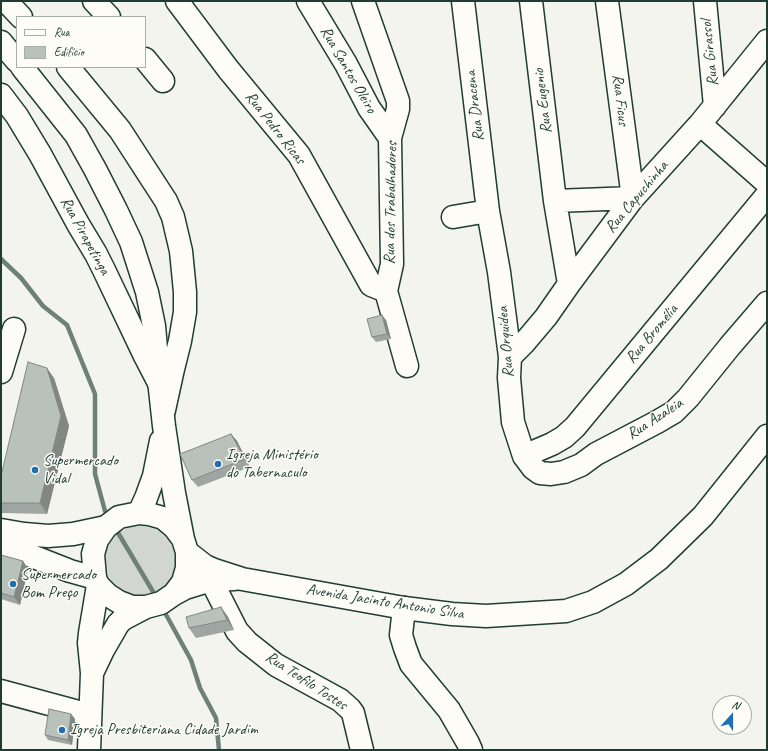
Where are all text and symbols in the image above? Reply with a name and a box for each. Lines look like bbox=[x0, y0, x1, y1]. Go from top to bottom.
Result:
legend bbox=[16, 16, 146, 68]
street label: Rua Girassol bbox=[697, 19, 723, 87]
street label: Rua Santos Oleiro bbox=[315, 23, 381, 117]
text: Rua bbox=[54, 24, 69, 40]
text: Edifício bbox=[54, 44, 84, 60]
street label: Rua Eugenio bbox=[529, 67, 557, 135]
street label: Rua Dracena bbox=[461, 70, 489, 142]
street label: Rua Ficus bbox=[607, 73, 633, 127]
street label: Rua Pedro Ricas bbox=[241, 88, 309, 168]
street label: Rua dos Trabalhadores bbox=[380, 141, 402, 265]
street label: Rua Capuchinha bbox=[601, 157, 673, 237]
street label: Rua Pirapetinga bbox=[56, 194, 114, 278]
street label: Rua Bromélia bbox=[622, 301, 682, 367]
street label: Rua Orquidea bbox=[493, 306, 519, 378]
street label: Rua Azaleia bbox=[624, 394, 686, 444]
place label: Igreja Ministério do Tabernaculo bbox=[226, 445, 318, 483]
place label: Supermercado Vidal bbox=[43, 451, 118, 489]
marker: Igreja Ministério do Tabernaculo bbox=[213, 459, 223, 469]
marker: Supermercado Vidal bbox=[30, 465, 40, 475]
place label: Supermercado Bom Preço bbox=[21, 565, 96, 603]
marker: Supermercado Bom Preço bbox=[8, 579, 18, 589]
street label: Avenida Jacinto Antonio Silva bbox=[305, 580, 465, 624]
street label: Rua Teofilo Tostes bbox=[262, 647, 350, 715]
north arrow bbox=[712, 695, 752, 735]
text: N bbox=[730, 697, 742, 712]
place label: Igreja Presbiteriana Cidade Jardim bbox=[70, 720, 258, 740]
marker: Igreja Presbiteriana Cidade Jardim bbox=[57, 725, 67, 735]

